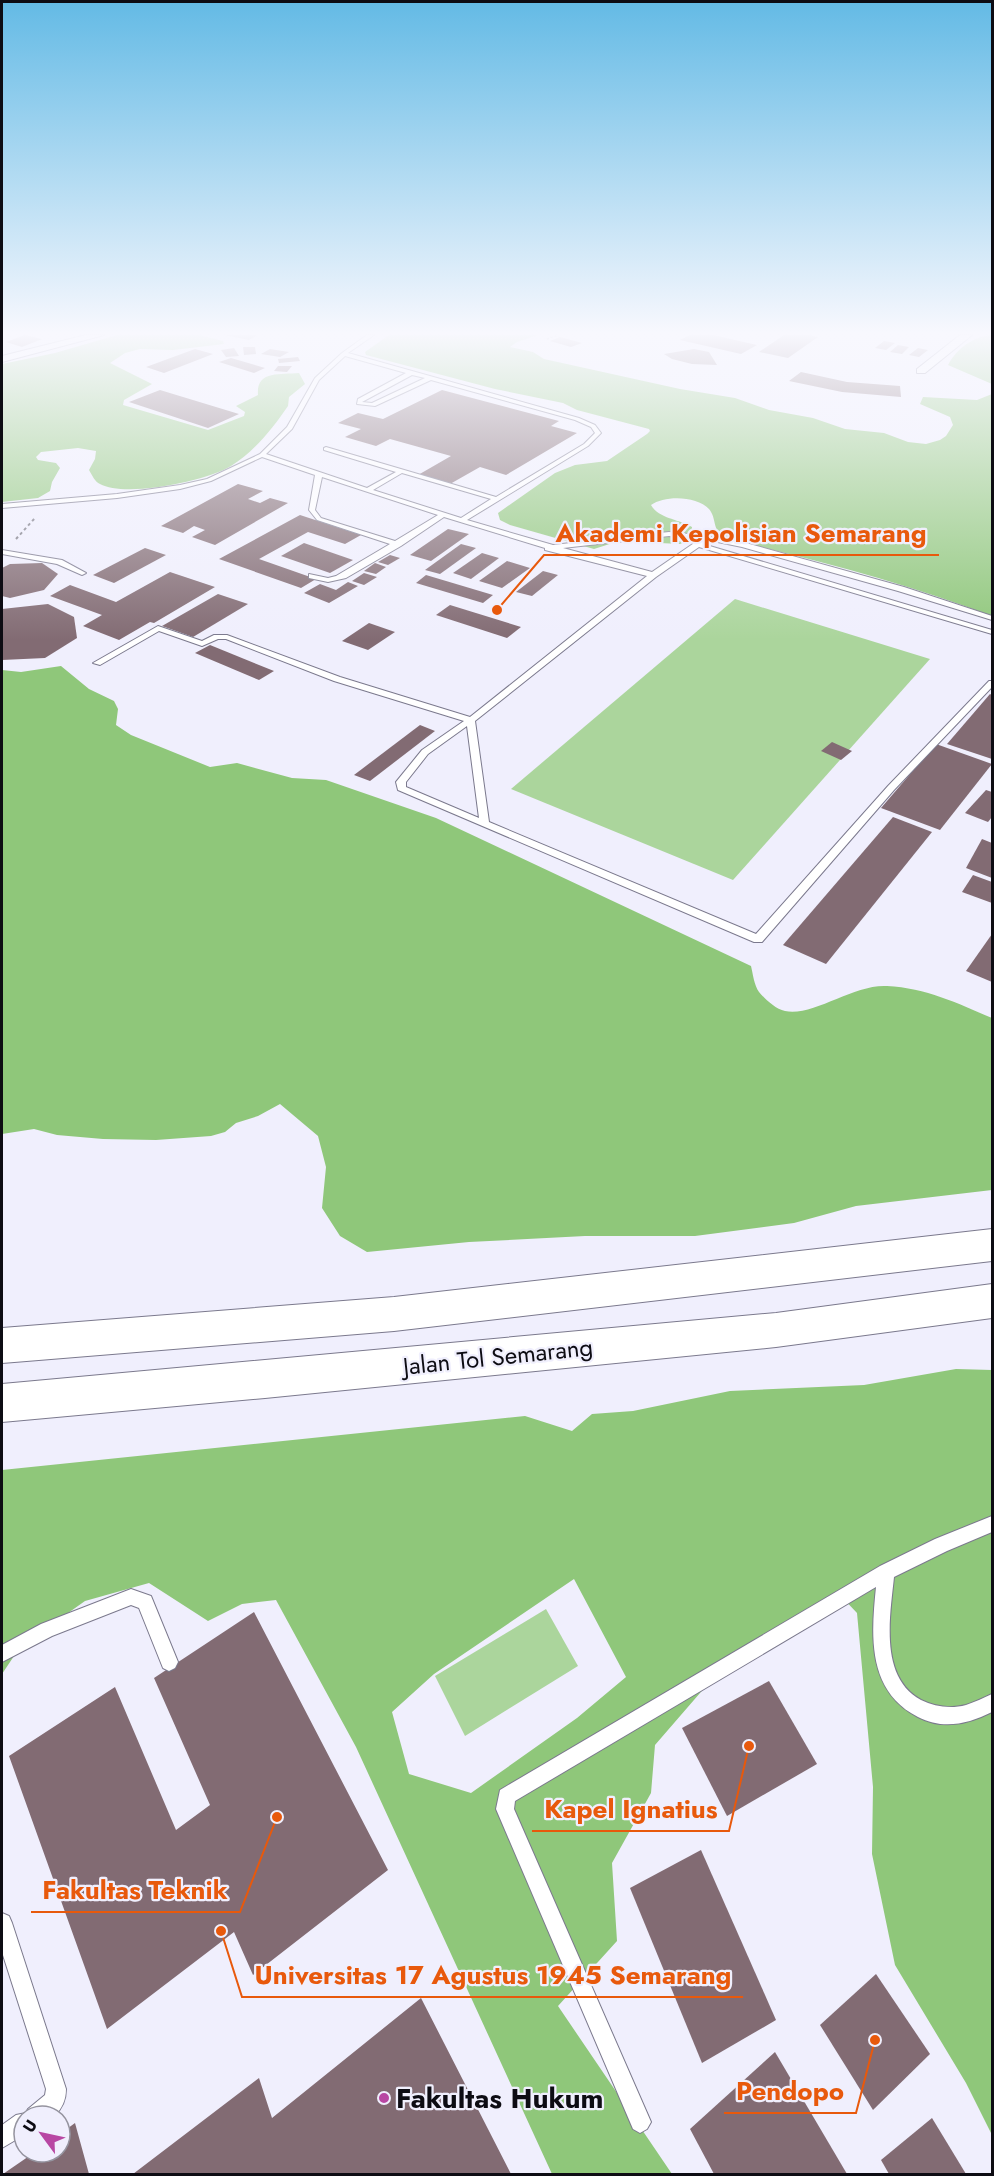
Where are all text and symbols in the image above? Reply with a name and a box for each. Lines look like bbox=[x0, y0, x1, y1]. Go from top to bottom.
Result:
callout: Akademi Kepolisian Semarang bbox=[544, 511, 939, 555]
text: Akademi Kepolisian Semarang bbox=[554, 514, 927, 552]
street label: Jalan Tol Semarang bbox=[398, 1329, 595, 1384]
callout: Kapel Ignatius bbox=[532, 1787, 729, 1831]
text: Kapel Ignatius bbox=[544, 1790, 718, 1828]
callout: Fakultas Teknik bbox=[31, 1868, 240, 1912]
text: Fakultas Teknik bbox=[42, 1871, 228, 1909]
callout: Universitas 17 Agustus 1945 Semarang bbox=[242, 1953, 743, 1997]
text: Universitas 17 Agustus 1945 Semarang bbox=[255, 1956, 731, 1994]
callout: Pendopo bbox=[724, 2069, 856, 2113]
text: Pendopo bbox=[736, 2072, 844, 2110]
place label: Fakultas Hukum bbox=[396, 2078, 603, 2119]
marker: Fakultas Hukum bbox=[377, 2091, 391, 2105]
north arrow bbox=[12, 2104, 72, 2164]
text: U bbox=[17, 2115, 43, 2137]

